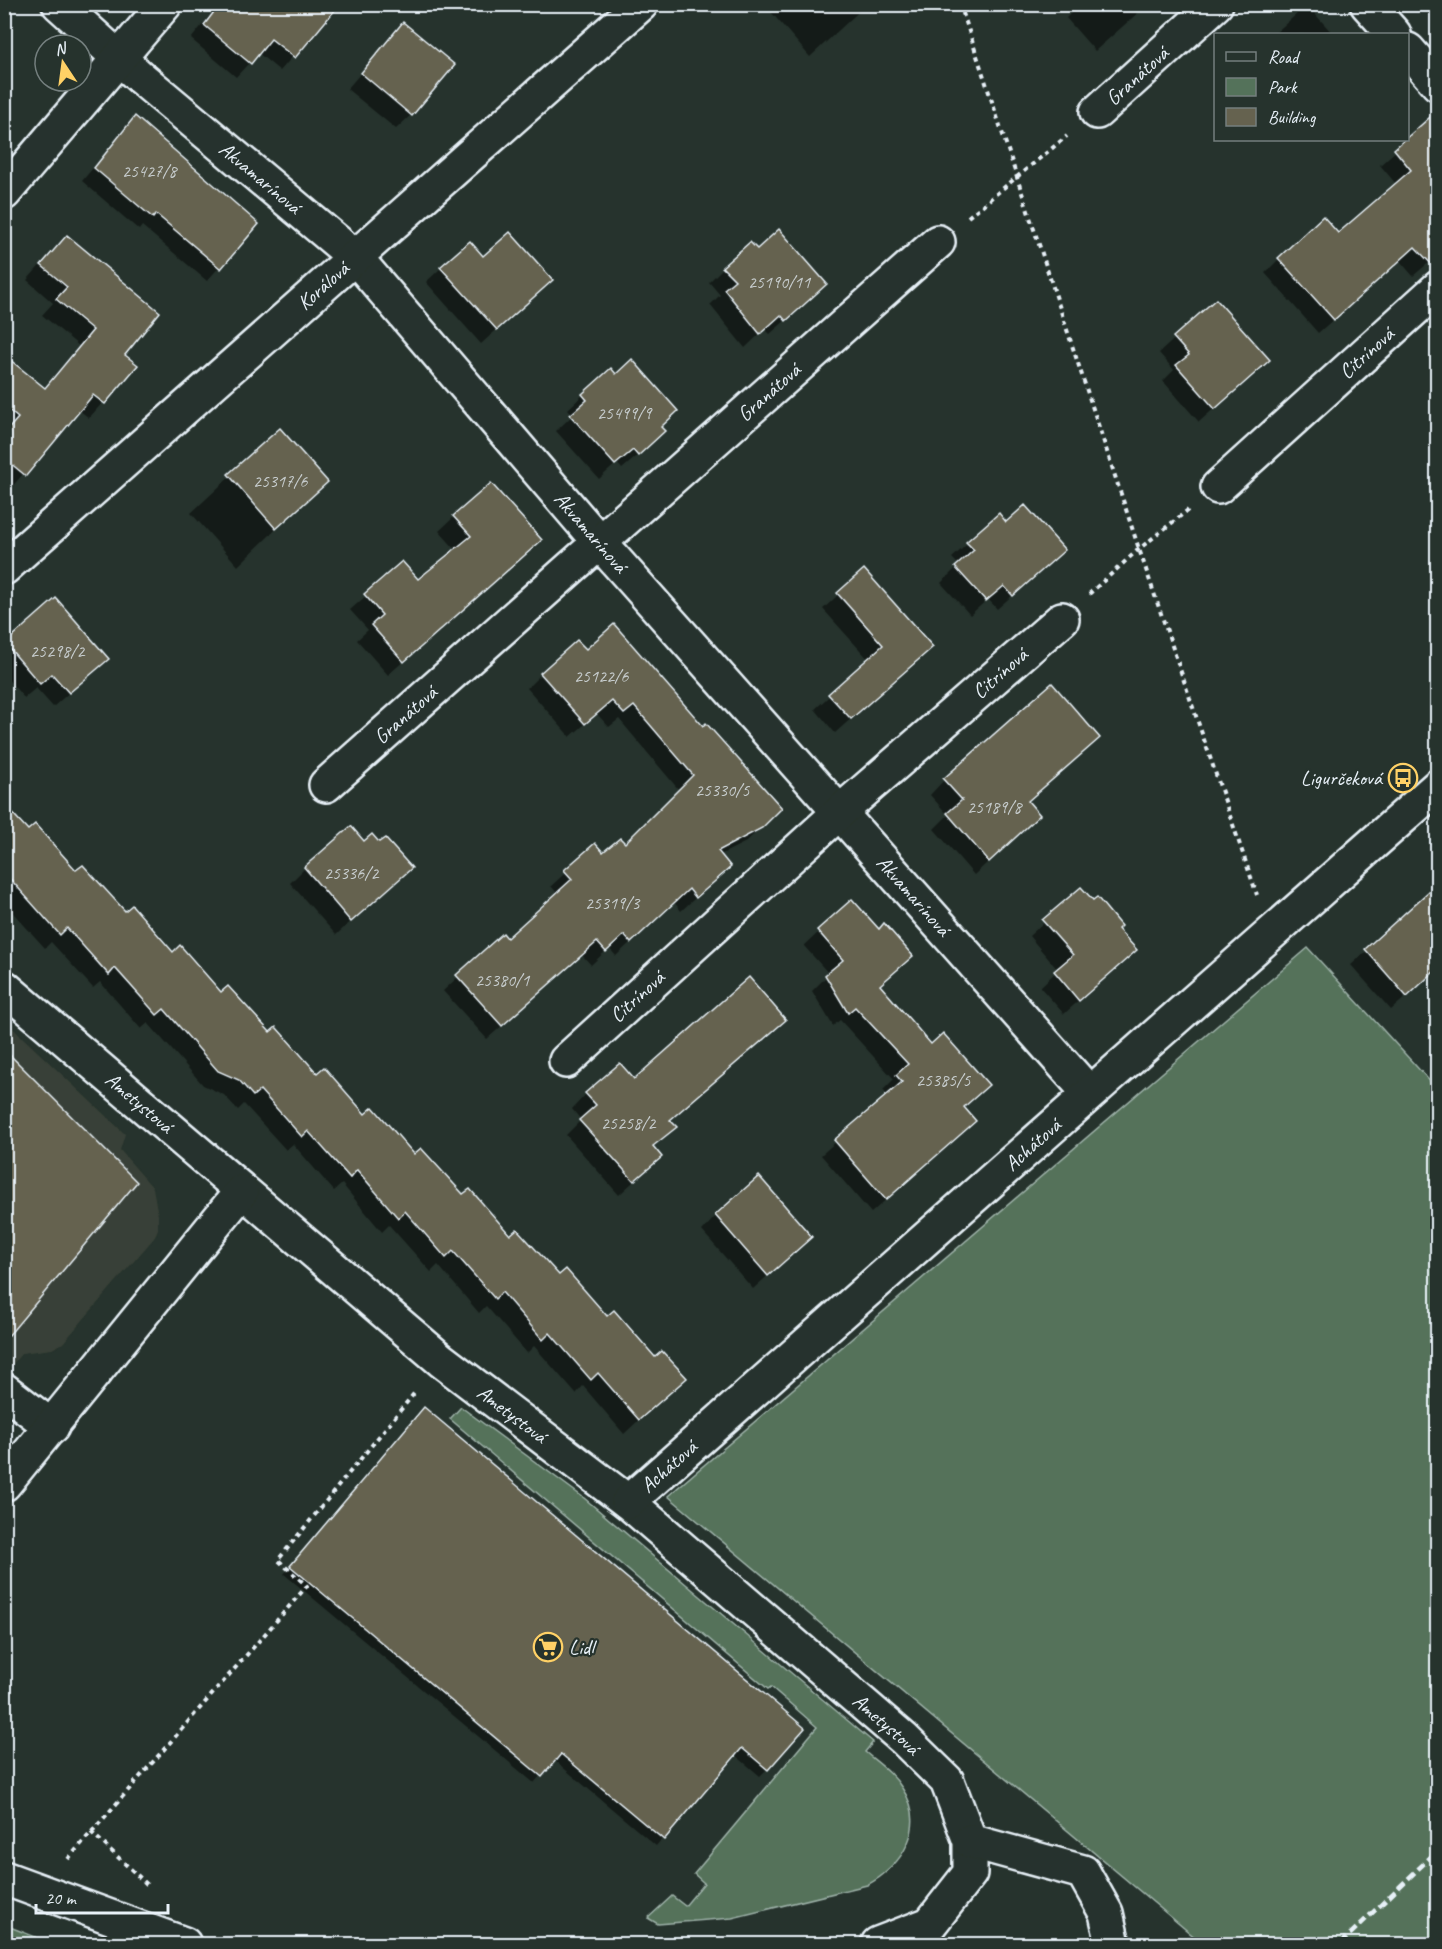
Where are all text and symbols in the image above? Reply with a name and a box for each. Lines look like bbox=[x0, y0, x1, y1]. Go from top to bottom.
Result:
north arrow bbox=[33, 33, 93, 93]
legend bbox=[1214, 33, 1409, 141]
text: N bbox=[53, 38, 70, 60]
street label: Granátová bbox=[1100, 39, 1175, 111]
text: Road bbox=[1268, 46, 1301, 68]
text: Park bbox=[1268, 76, 1298, 98]
text: Building bbox=[1268, 106, 1317, 128]
street label: Akvamarínová bbox=[214, 136, 308, 221]
house number: 25427/8 bbox=[122, 160, 178, 182]
street label: Korálová bbox=[292, 255, 356, 315]
house number: 25190/11 bbox=[748, 271, 811, 293]
street label: Citrínová bbox=[1333, 320, 1401, 384]
street label: Granátová bbox=[732, 356, 807, 427]
house number: 25499/9 bbox=[597, 402, 653, 424]
house number: 25317/6 bbox=[253, 470, 308, 492]
street label: Akvamarínová bbox=[549, 486, 634, 580]
house number: 25298/2 bbox=[30, 640, 86, 662]
street label: Citrínová bbox=[967, 641, 1034, 704]
house number: 25122/6 bbox=[574, 665, 629, 687]
street label: Granátová bbox=[368, 678, 444, 750]
bus stop icon: Ligurčeková bbox=[1387, 762, 1419, 794]
place label: Ligurčeková bbox=[1301, 765, 1384, 791]
house number: 25330/5 bbox=[695, 779, 750, 801]
house number: 25189/8 bbox=[967, 796, 1023, 818]
street label: Akvamarínová bbox=[871, 850, 957, 943]
house number: 25336/2 bbox=[324, 862, 380, 884]
house number: 25319/3 bbox=[585, 892, 641, 914]
street label: Citrínová bbox=[604, 964, 671, 1028]
house number: 25380/1 bbox=[475, 969, 530, 991]
street label: Ametystová bbox=[100, 1066, 180, 1140]
house number: 25385/5 bbox=[916, 1069, 971, 1091]
street label: Achátová bbox=[999, 1111, 1068, 1176]
house number: 25258/2 bbox=[601, 1112, 657, 1134]
street label: Ametystová bbox=[472, 1379, 554, 1450]
street label: Achátová bbox=[635, 1433, 704, 1498]
supermarket icon: Lidl bbox=[532, 1631, 564, 1663]
place label: Lidl bbox=[569, 1634, 597, 1660]
street label: Ametystová bbox=[847, 1688, 927, 1762]
scale bar bbox=[36, 1877, 168, 1915]
text: 20 m bbox=[45, 1887, 78, 1909]

